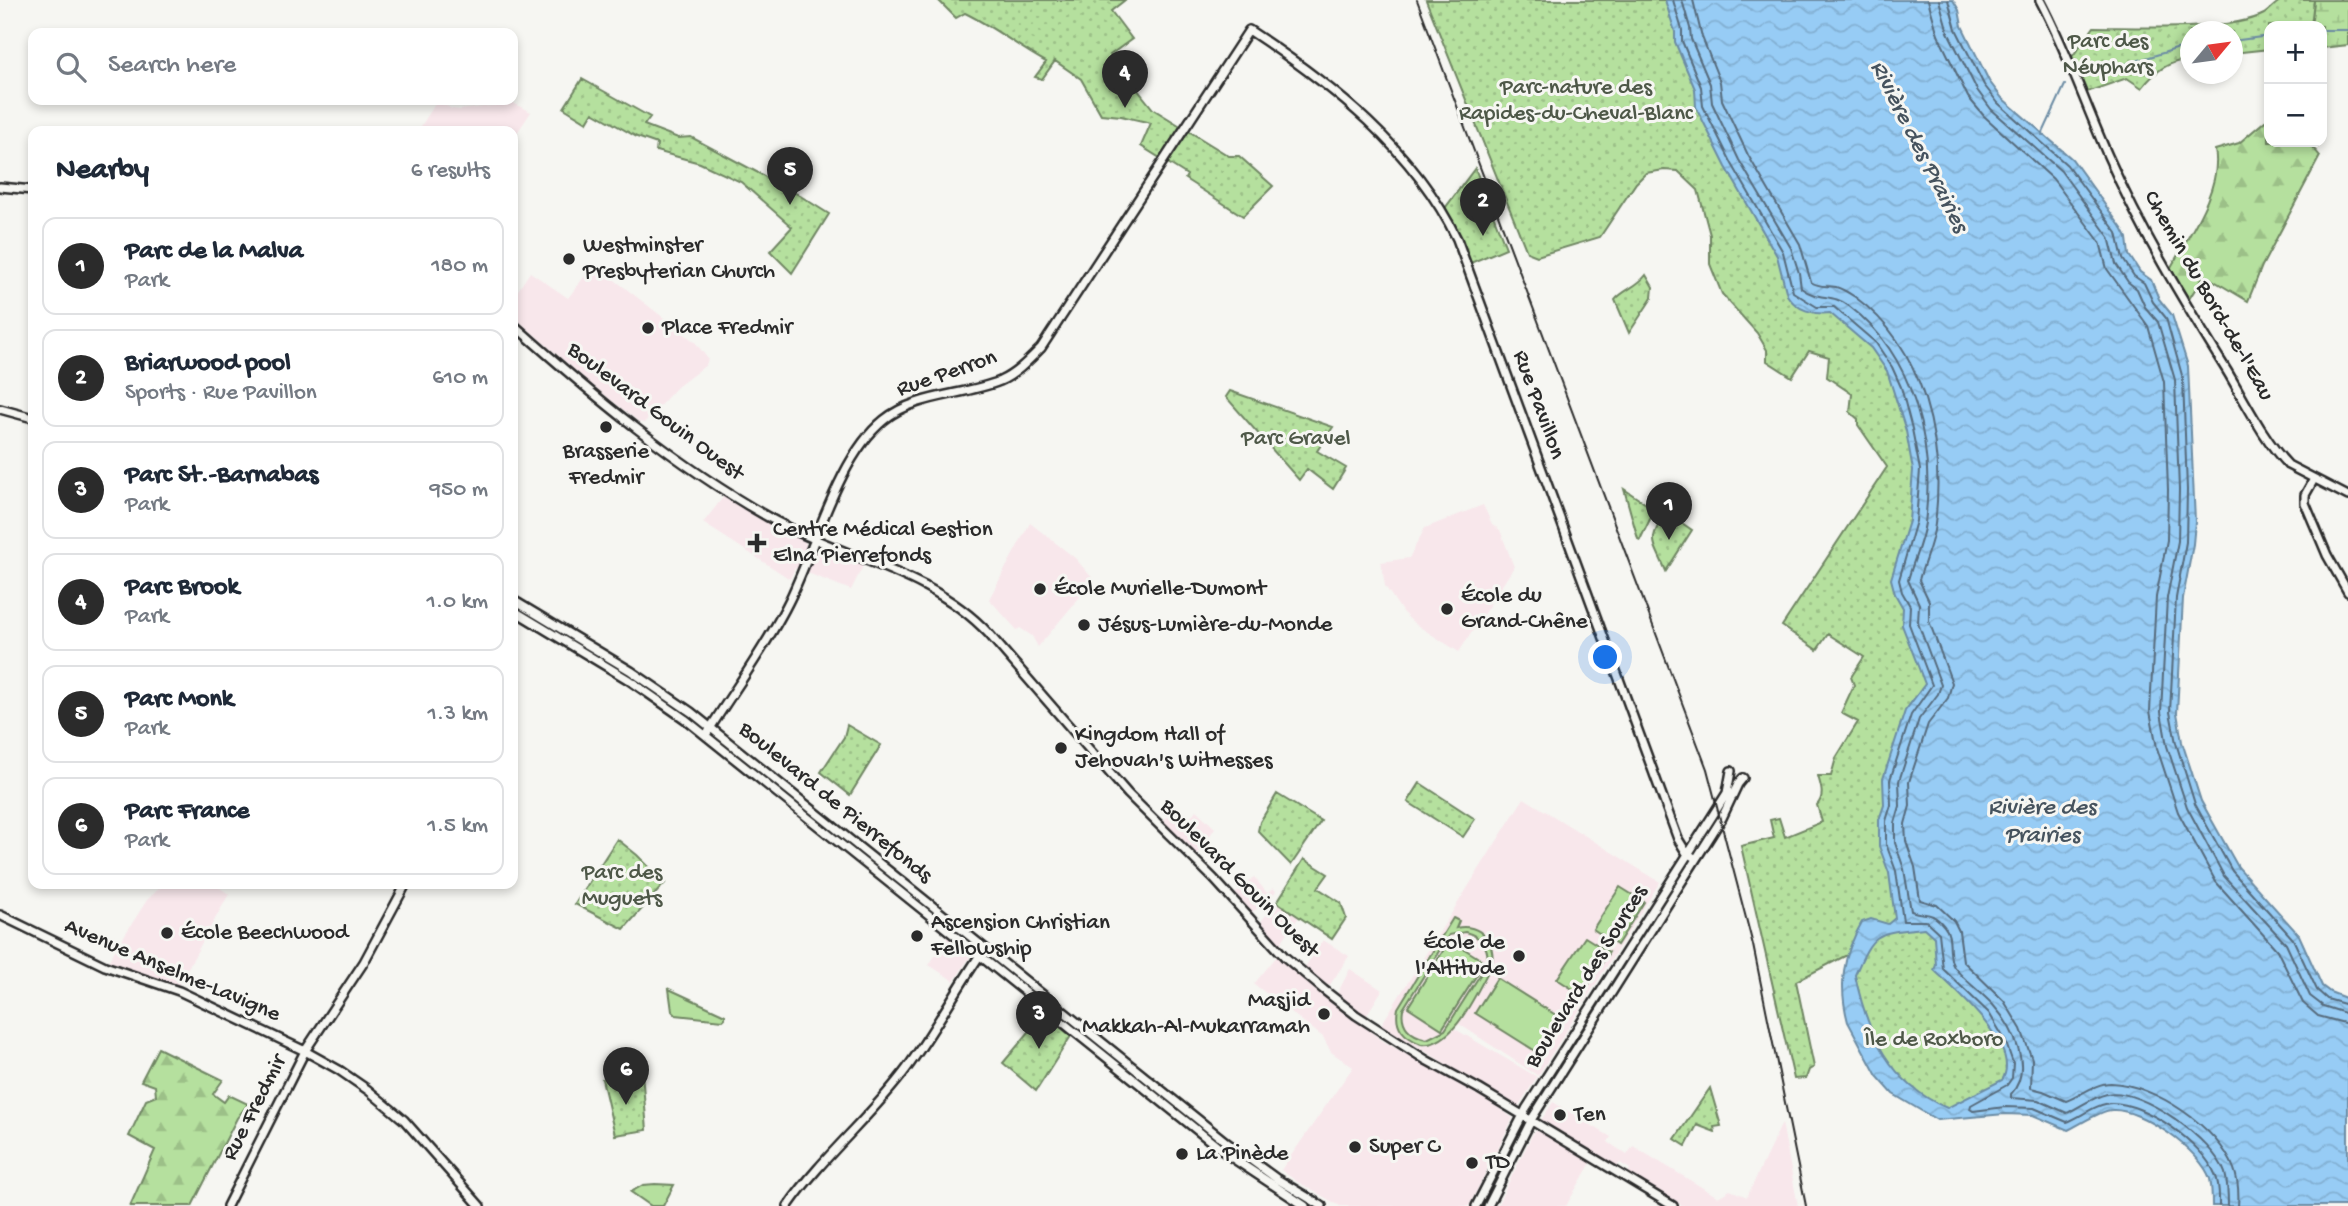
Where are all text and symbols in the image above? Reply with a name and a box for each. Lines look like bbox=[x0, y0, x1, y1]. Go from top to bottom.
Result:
north arrow bbox=[2180, 21, 2243, 84]
map controls bbox=[2264, 21, 2327, 147]
button: + bbox=[2264, 21, 2327, 84]
search box bbox=[28, 28, 518, 105]
park label: Parc des Néuphars bbox=[2063, 29, 2154, 82]
icon: search bbox=[52, 48, 90, 86]
pin: 4 bbox=[1102, 50, 1148, 108]
text: Search here bbox=[108, 51, 236, 82]
water label: Rivière des Prairies bbox=[1862, 56, 1975, 240]
park label: Parc-nature des Rapides-du-Cheval-Blanc bbox=[1459, 75, 1694, 128]
button: − bbox=[2264, 84, 2327, 147]
pin: 5 bbox=[767, 147, 813, 205]
text: Nearby bbox=[56, 154, 149, 189]
text: 6 results bbox=[411, 158, 490, 185]
pin: 2 bbox=[1460, 178, 1506, 236]
street label: Chemin du Bord-de-l'Eau bbox=[2137, 186, 2279, 406]
place label: Westminster Presbyterian Church bbox=[582, 233, 775, 286]
text: Parc de la Malva bbox=[125, 237, 303, 268]
marker: Westminster Presbyterian Church bbox=[561, 251, 577, 267]
text: 1 bbox=[76, 253, 86, 280]
text: 180 m bbox=[431, 253, 488, 280]
text: Park bbox=[125, 268, 169, 295]
place label: Place Fredmir bbox=[661, 315, 794, 342]
marker: Place Fredmir bbox=[640, 320, 656, 336]
street label: Boulevard Gouin Ouest bbox=[560, 336, 750, 488]
street label: Rue Perron bbox=[893, 344, 1001, 404]
street label: Rue Pavillon bbox=[1506, 347, 1570, 463]
text: Briarwood pool bbox=[125, 349, 291, 380]
text: 2 bbox=[75, 365, 87, 392]
text: 610 m bbox=[432, 365, 488, 392]
text: Sports · Rue Pavillon bbox=[125, 380, 317, 407]
marker: Brasserie Fredmir bbox=[598, 419, 614, 435]
park label: Parc Gravel bbox=[1240, 426, 1351, 453]
place label: Brasserie Fredmir bbox=[562, 439, 650, 492]
text: Parc St.-Barnabas bbox=[125, 461, 318, 492]
text: 3 bbox=[75, 477, 87, 504]
text: 950 m bbox=[430, 477, 488, 504]
pin: 1 bbox=[1646, 482, 1692, 540]
text: Park bbox=[125, 492, 169, 519]
place label: Centre Médical Gestion Elna Pierrefonds bbox=[773, 517, 993, 570]
marker: Centre Médical Gestion Elna Pierrefonds bbox=[747, 533, 767, 553]
text: Parc Brook bbox=[125, 573, 239, 604]
place label: École Murielle-Dumont bbox=[1054, 576, 1267, 603]
marker: École Murielle-Dumont bbox=[1032, 581, 1048, 597]
place label: École du Grand-Chêne bbox=[1461, 583, 1589, 636]
text: 4 bbox=[76, 589, 86, 616]
text: 1.0 km bbox=[426, 589, 488, 616]
marker: École du Grand-Chêne bbox=[1439, 601, 1455, 617]
text: Park bbox=[125, 604, 169, 631]
place label: Jésus-Lumière-du-Monde bbox=[1098, 612, 1333, 639]
marker: Jésus-Lumière-du-Monde bbox=[1076, 617, 1092, 633]
your location bbox=[1588, 640, 1622, 674]
text: Parc Monk bbox=[125, 685, 233, 716]
text: 5 bbox=[75, 701, 87, 728]
text: 1.3 km bbox=[428, 701, 488, 728]
text: Park bbox=[125, 716, 169, 743]
street label: Boulevard de Pierrefonds bbox=[732, 716, 938, 890]
place label: Kingdom Hall of Jehovah's Witnesses bbox=[1075, 722, 1273, 775]
marker: Kingdom Hall of Jehovah's Witnesses bbox=[1053, 740, 1069, 756]
street label: Boulevard Gouin Ouest bbox=[1153, 793, 1325, 965]
water label: Rivière des Prairies bbox=[1988, 794, 2098, 851]
text: Parc France bbox=[125, 797, 250, 828]
text: 6 bbox=[75, 813, 87, 840]
text: 1.5 km bbox=[427, 813, 488, 840]
text: Park bbox=[125, 828, 169, 855]
park label: Parc des Muguets bbox=[581, 860, 663, 913]
street label: Boulevard des Sources bbox=[1519, 880, 1654, 1074]
place label: Ascension Christian Fellowship bbox=[930, 910, 1110, 963]
street label: Avenue Anselme-Lavigne bbox=[60, 913, 285, 1029]
place label: École Beechwood bbox=[181, 920, 350, 947]
marker: École Beechwood bbox=[159, 925, 175, 941]
marker: Ascension Christian Fellowship bbox=[909, 928, 925, 944]
place label: École de l'Altitude bbox=[1416, 930, 1506, 983]
marker: École de l'Altitude bbox=[1511, 948, 1527, 964]
place label: Masjid Makkah-Al-Mukarramah bbox=[1082, 988, 1312, 1041]
pin: 3 bbox=[1016, 991, 1062, 1049]
marker: Masjid Makkah-Al-Mukarramah bbox=[1316, 1006, 1332, 1022]
park label: Île de Roxboro bbox=[1864, 1027, 2004, 1054]
pin: 6 bbox=[603, 1047, 649, 1105]
street label: Rue Fredmir bbox=[217, 1049, 294, 1165]
place label: Ten bbox=[1572, 1102, 1606, 1129]
marker: Ten bbox=[1552, 1107, 1568, 1123]
place label: Super C bbox=[1369, 1134, 1441, 1161]
marker: Super C bbox=[1347, 1139, 1363, 1155]
place label: La Pinède bbox=[1196, 1141, 1290, 1168]
marker: La Pinède bbox=[1174, 1146, 1190, 1162]
place label: TD bbox=[1484, 1150, 1511, 1177]
marker: TD bbox=[1464, 1155, 1480, 1171]

